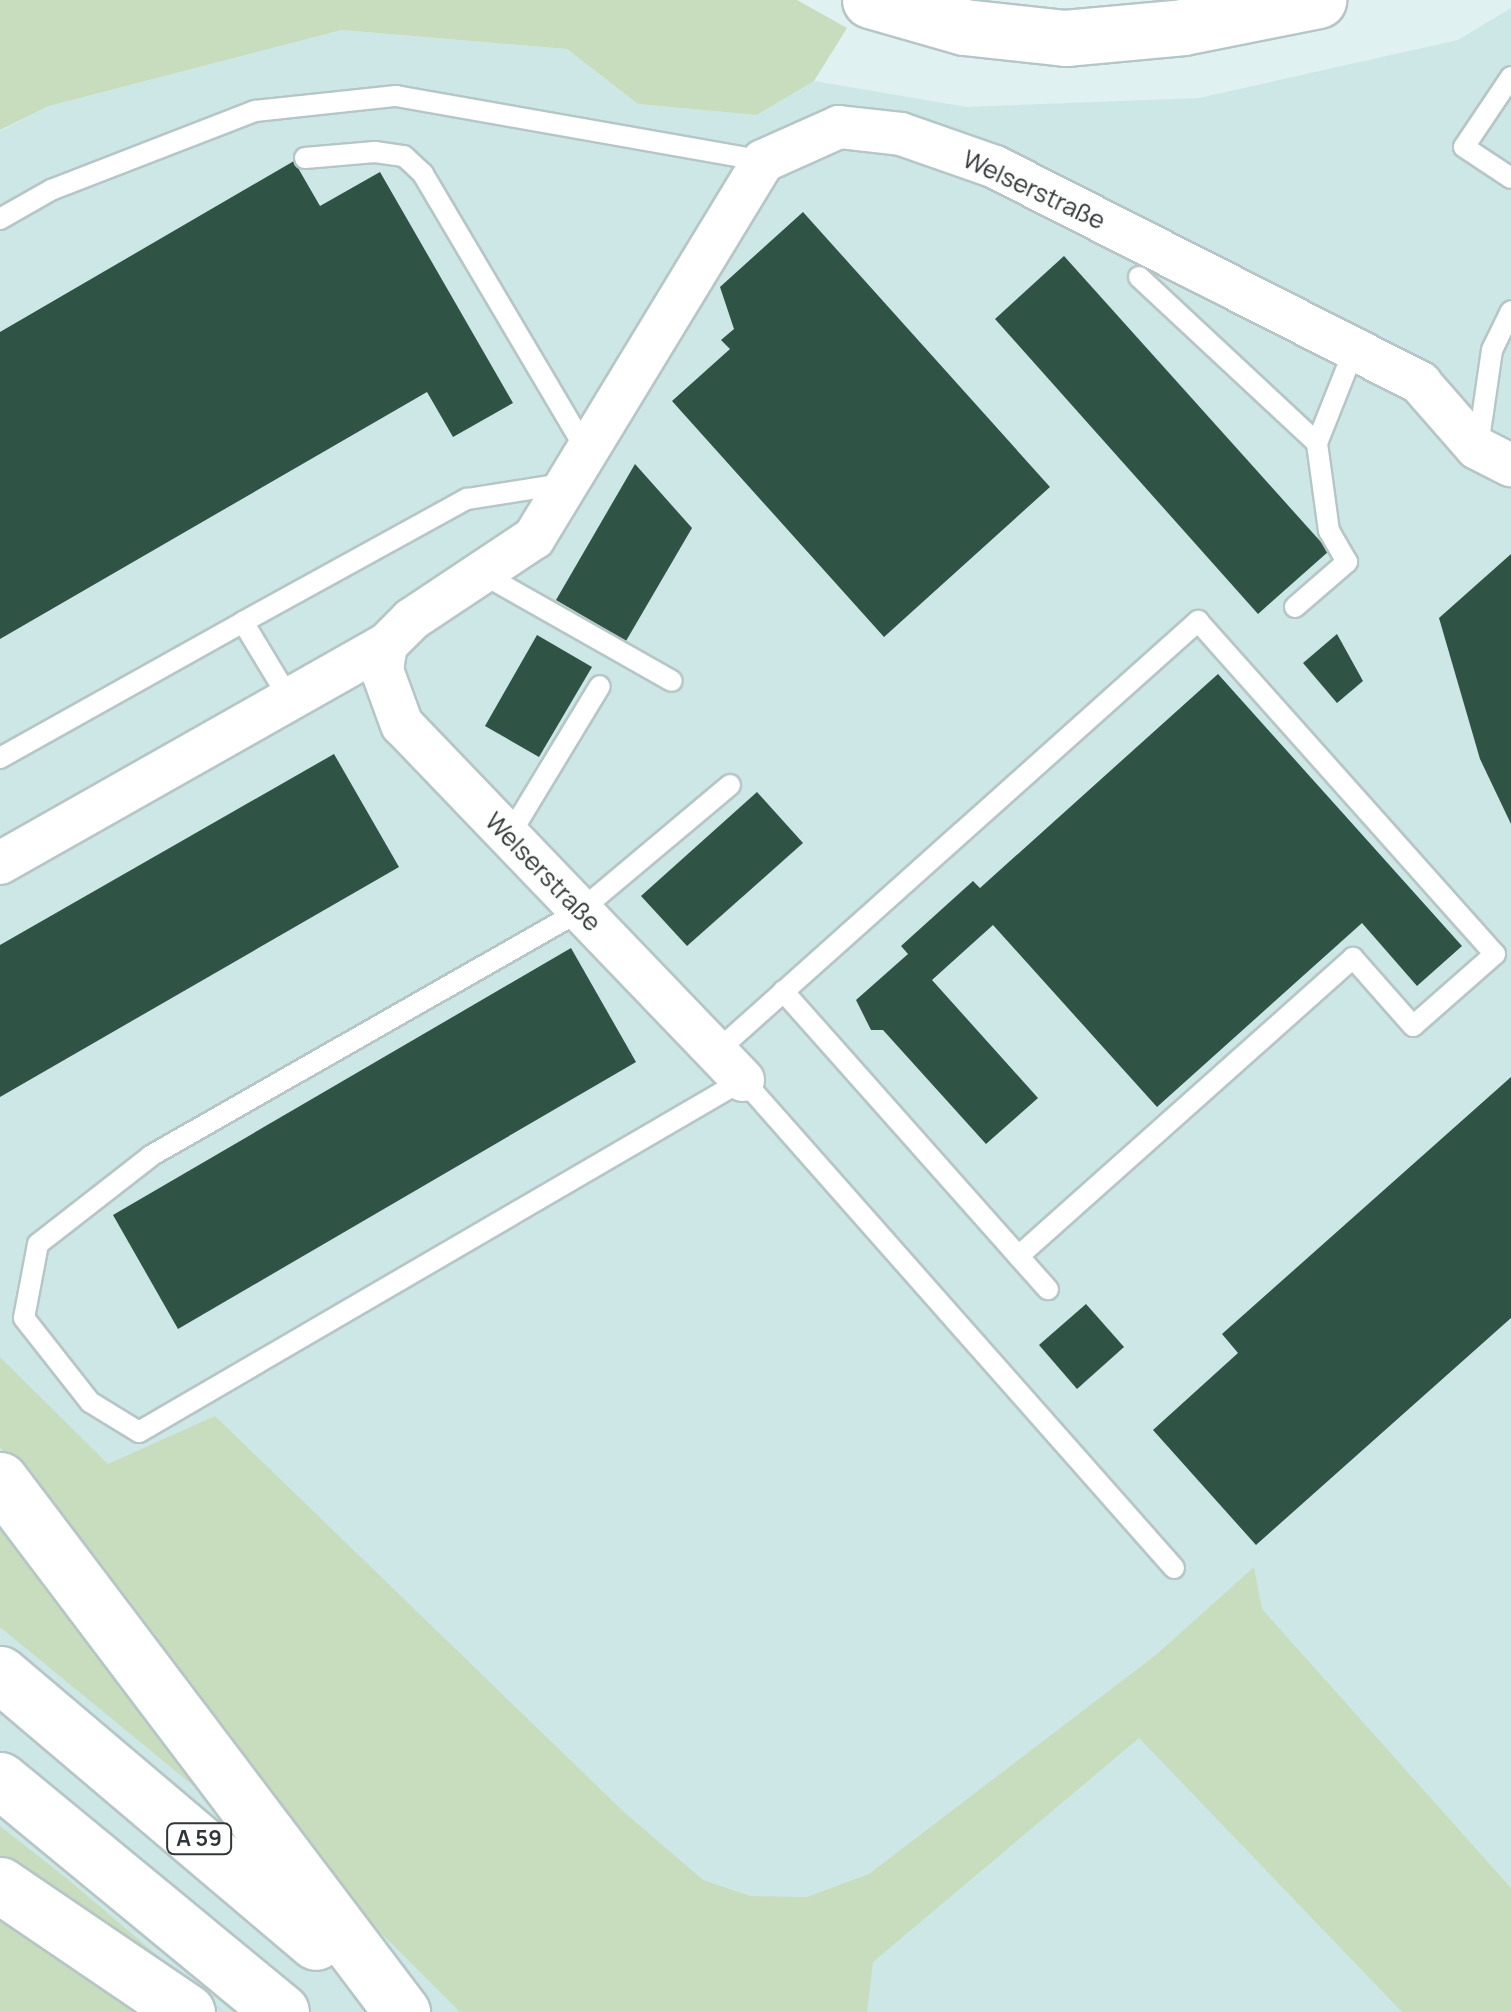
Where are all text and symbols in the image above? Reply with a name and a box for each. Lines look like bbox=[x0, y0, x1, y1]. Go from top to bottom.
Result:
street label: Welserstraße bbox=[958, 144, 1110, 236]
street label: Welserstraße bbox=[479, 806, 607, 938]
road number: A 59 bbox=[164, 1822, 234, 1856]

